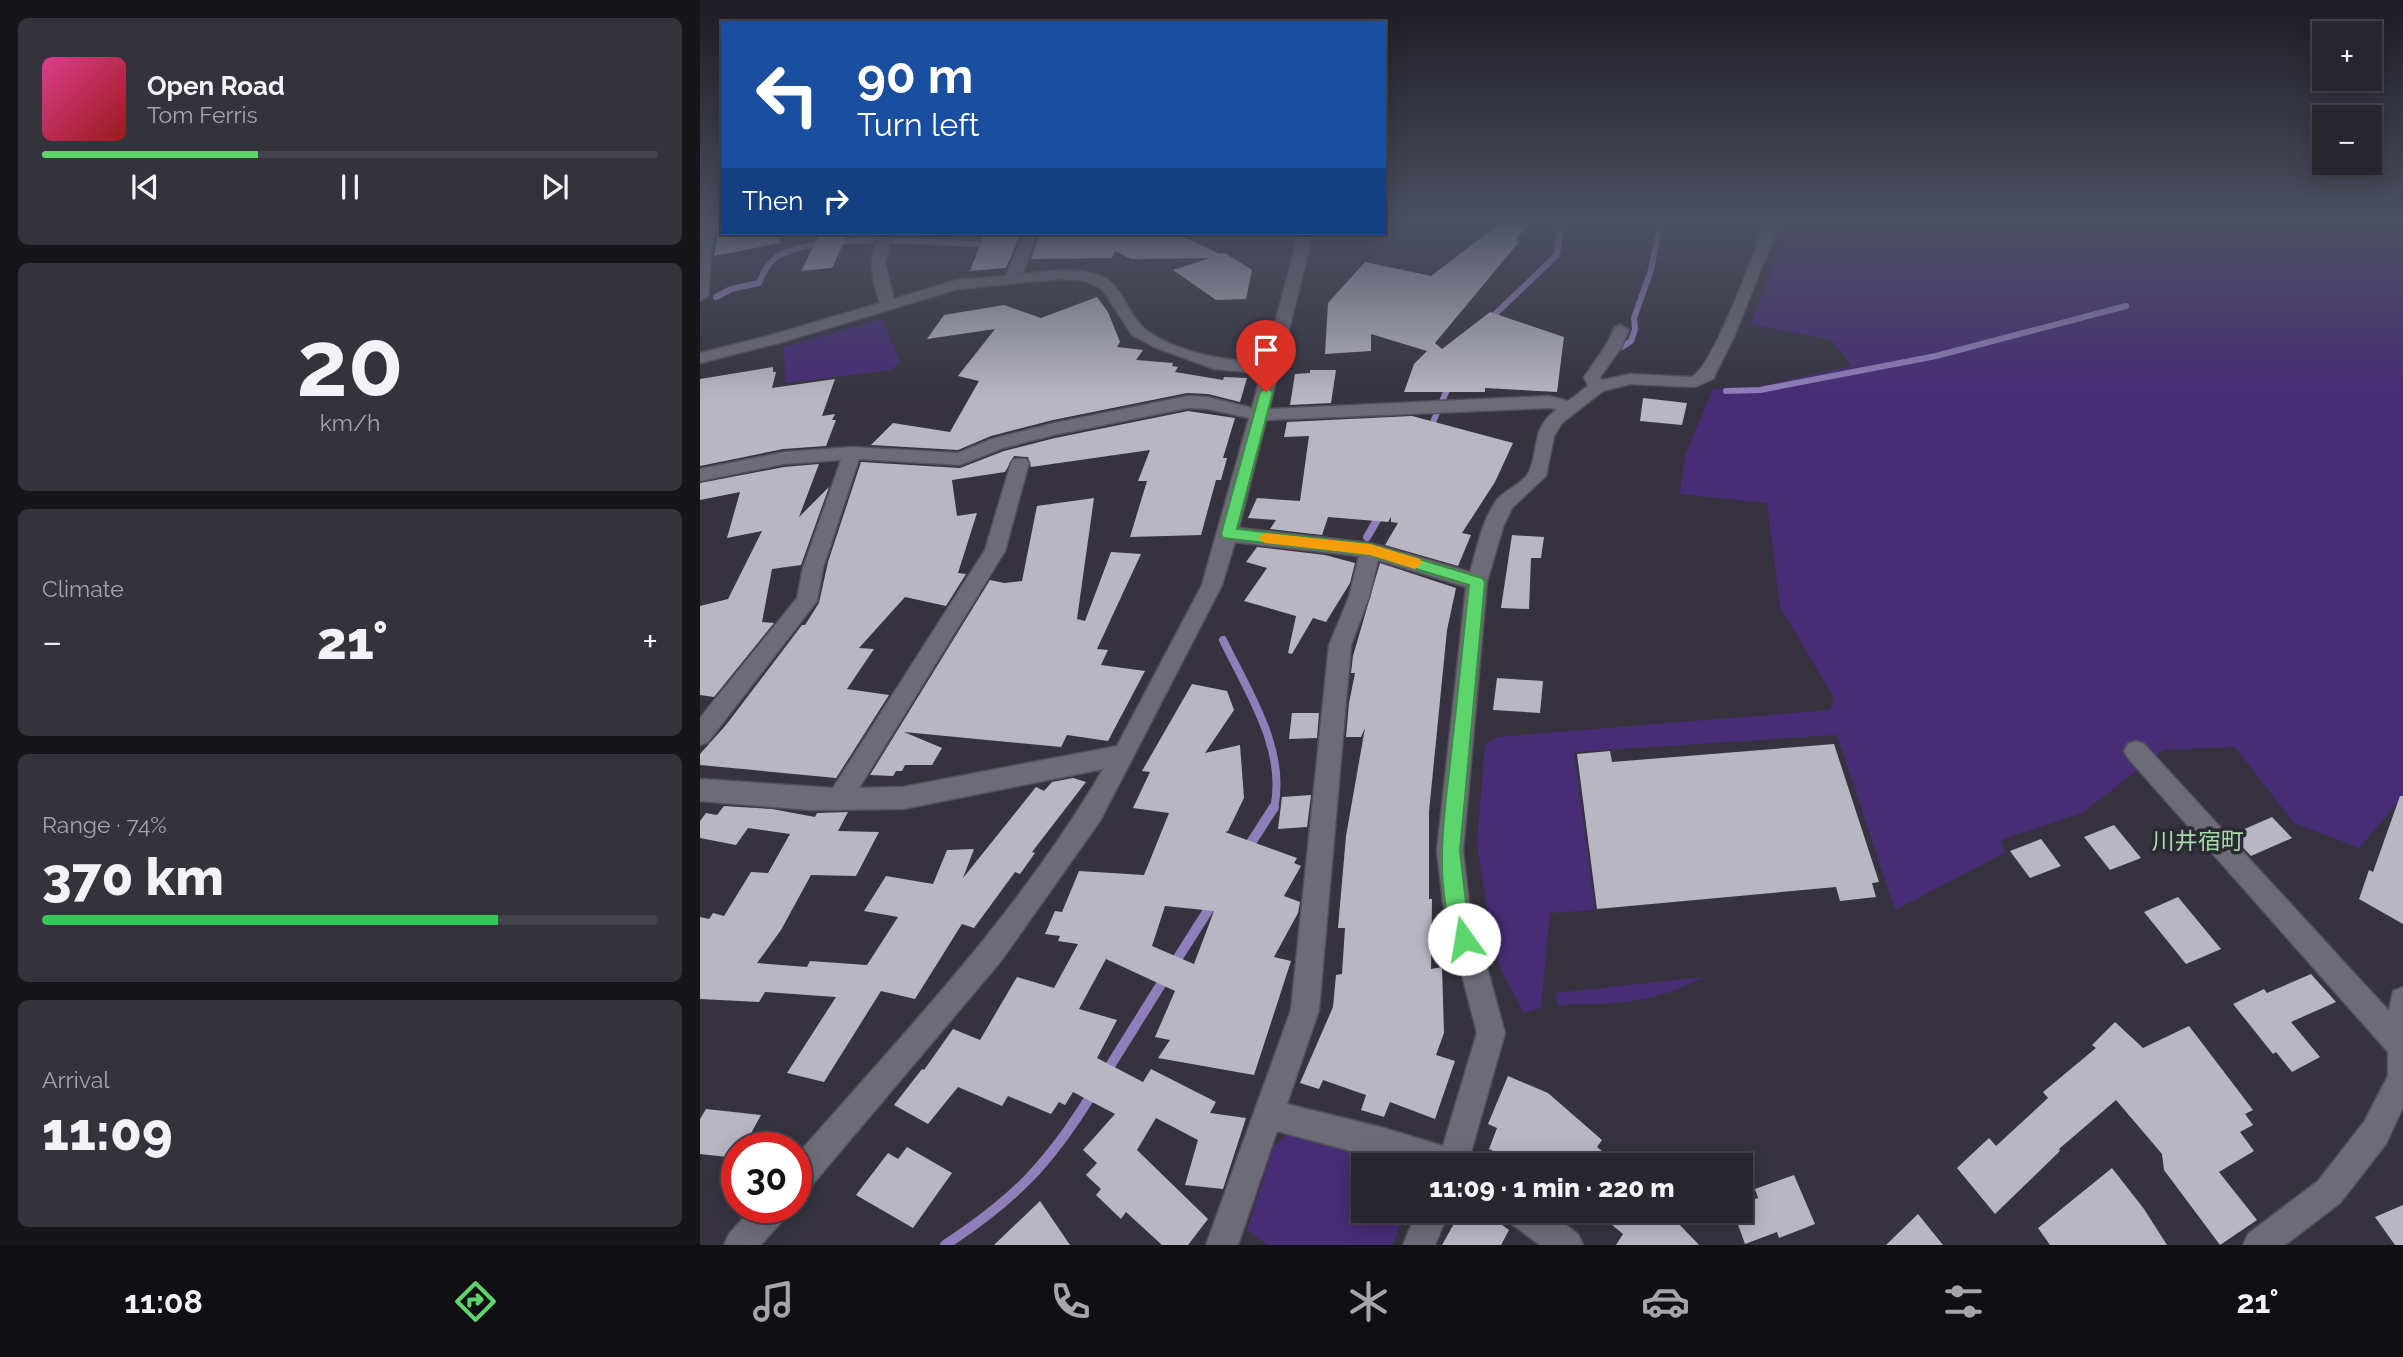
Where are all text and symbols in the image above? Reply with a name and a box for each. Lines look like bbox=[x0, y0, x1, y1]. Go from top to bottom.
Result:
map controls bbox=[2312, 21, 2382, 175]
button: + bbox=[2312, 21, 2382, 91]
text: 90 m bbox=[857, 47, 973, 104]
icon: left bbox=[742, 49, 833, 140]
text: Open Road bbox=[147, 71, 285, 101]
text: Tom Ferris bbox=[147, 101, 258, 128]
button: − bbox=[2312, 105, 2382, 175]
text: Turn left bbox=[857, 106, 979, 143]
icon: previous bbox=[126, 168, 164, 206]
icon: pause bbox=[331, 168, 369, 206]
icon: next bbox=[536, 168, 574, 206]
icon: right bbox=[817, 182, 855, 220]
text: Then bbox=[742, 186, 803, 216]
text: 20 bbox=[296, 310, 404, 417]
pin bbox=[1236, 320, 1296, 392]
icon: arrive bbox=[1247, 331, 1285, 369]
text: km/h bbox=[320, 409, 380, 436]
text: Climate bbox=[42, 575, 124, 602]
text: 21° bbox=[317, 610, 388, 671]
text: − bbox=[42, 619, 62, 664]
text: + bbox=[642, 619, 658, 664]
text: Range · 74% bbox=[42, 811, 167, 838]
district label: 川井宿町 bbox=[2152, 827, 2244, 854]
text: 370 km bbox=[42, 846, 224, 907]
position arrow bbox=[1427, 902, 1501, 976]
text: Arrival bbox=[42, 1066, 109, 1093]
text: 11:09 bbox=[42, 1101, 173, 1162]
speed limit sign: 30 bbox=[721, 1132, 812, 1223]
text: 11:09 · 1 min · 220 m bbox=[1429, 1173, 1675, 1203]
icon: directions bbox=[451, 1277, 500, 1326]
icon: music bbox=[749, 1277, 798, 1326]
icon: phone bbox=[1046, 1277, 1095, 1326]
icon: climate bbox=[1344, 1277, 1393, 1326]
icon: car bbox=[1641, 1277, 1690, 1326]
icon: filters bbox=[1939, 1277, 1988, 1326]
text: 11:08 bbox=[124, 1283, 203, 1320]
text: 21° bbox=[2236, 1283, 2279, 1320]

